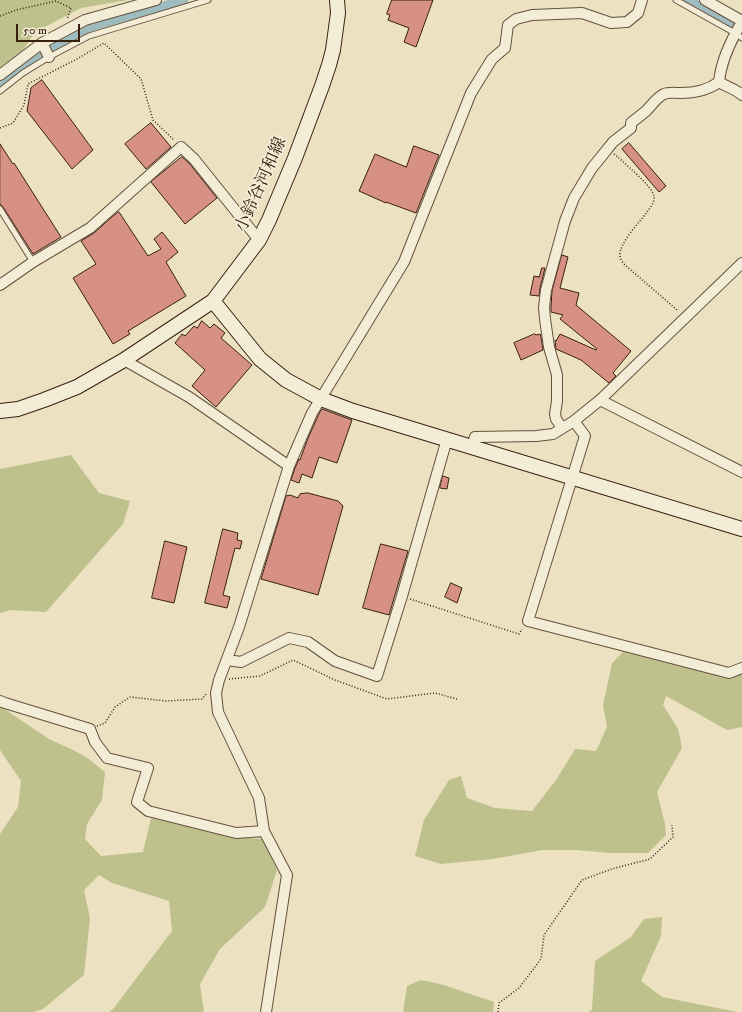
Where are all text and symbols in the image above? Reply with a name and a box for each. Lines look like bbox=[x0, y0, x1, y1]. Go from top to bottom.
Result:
scale bar bbox=[18, 16, 82, 42]
text: 50 m bbox=[23, 23, 47, 38]
street label: 小鈴谷河和線 bbox=[232, 134, 292, 236]

